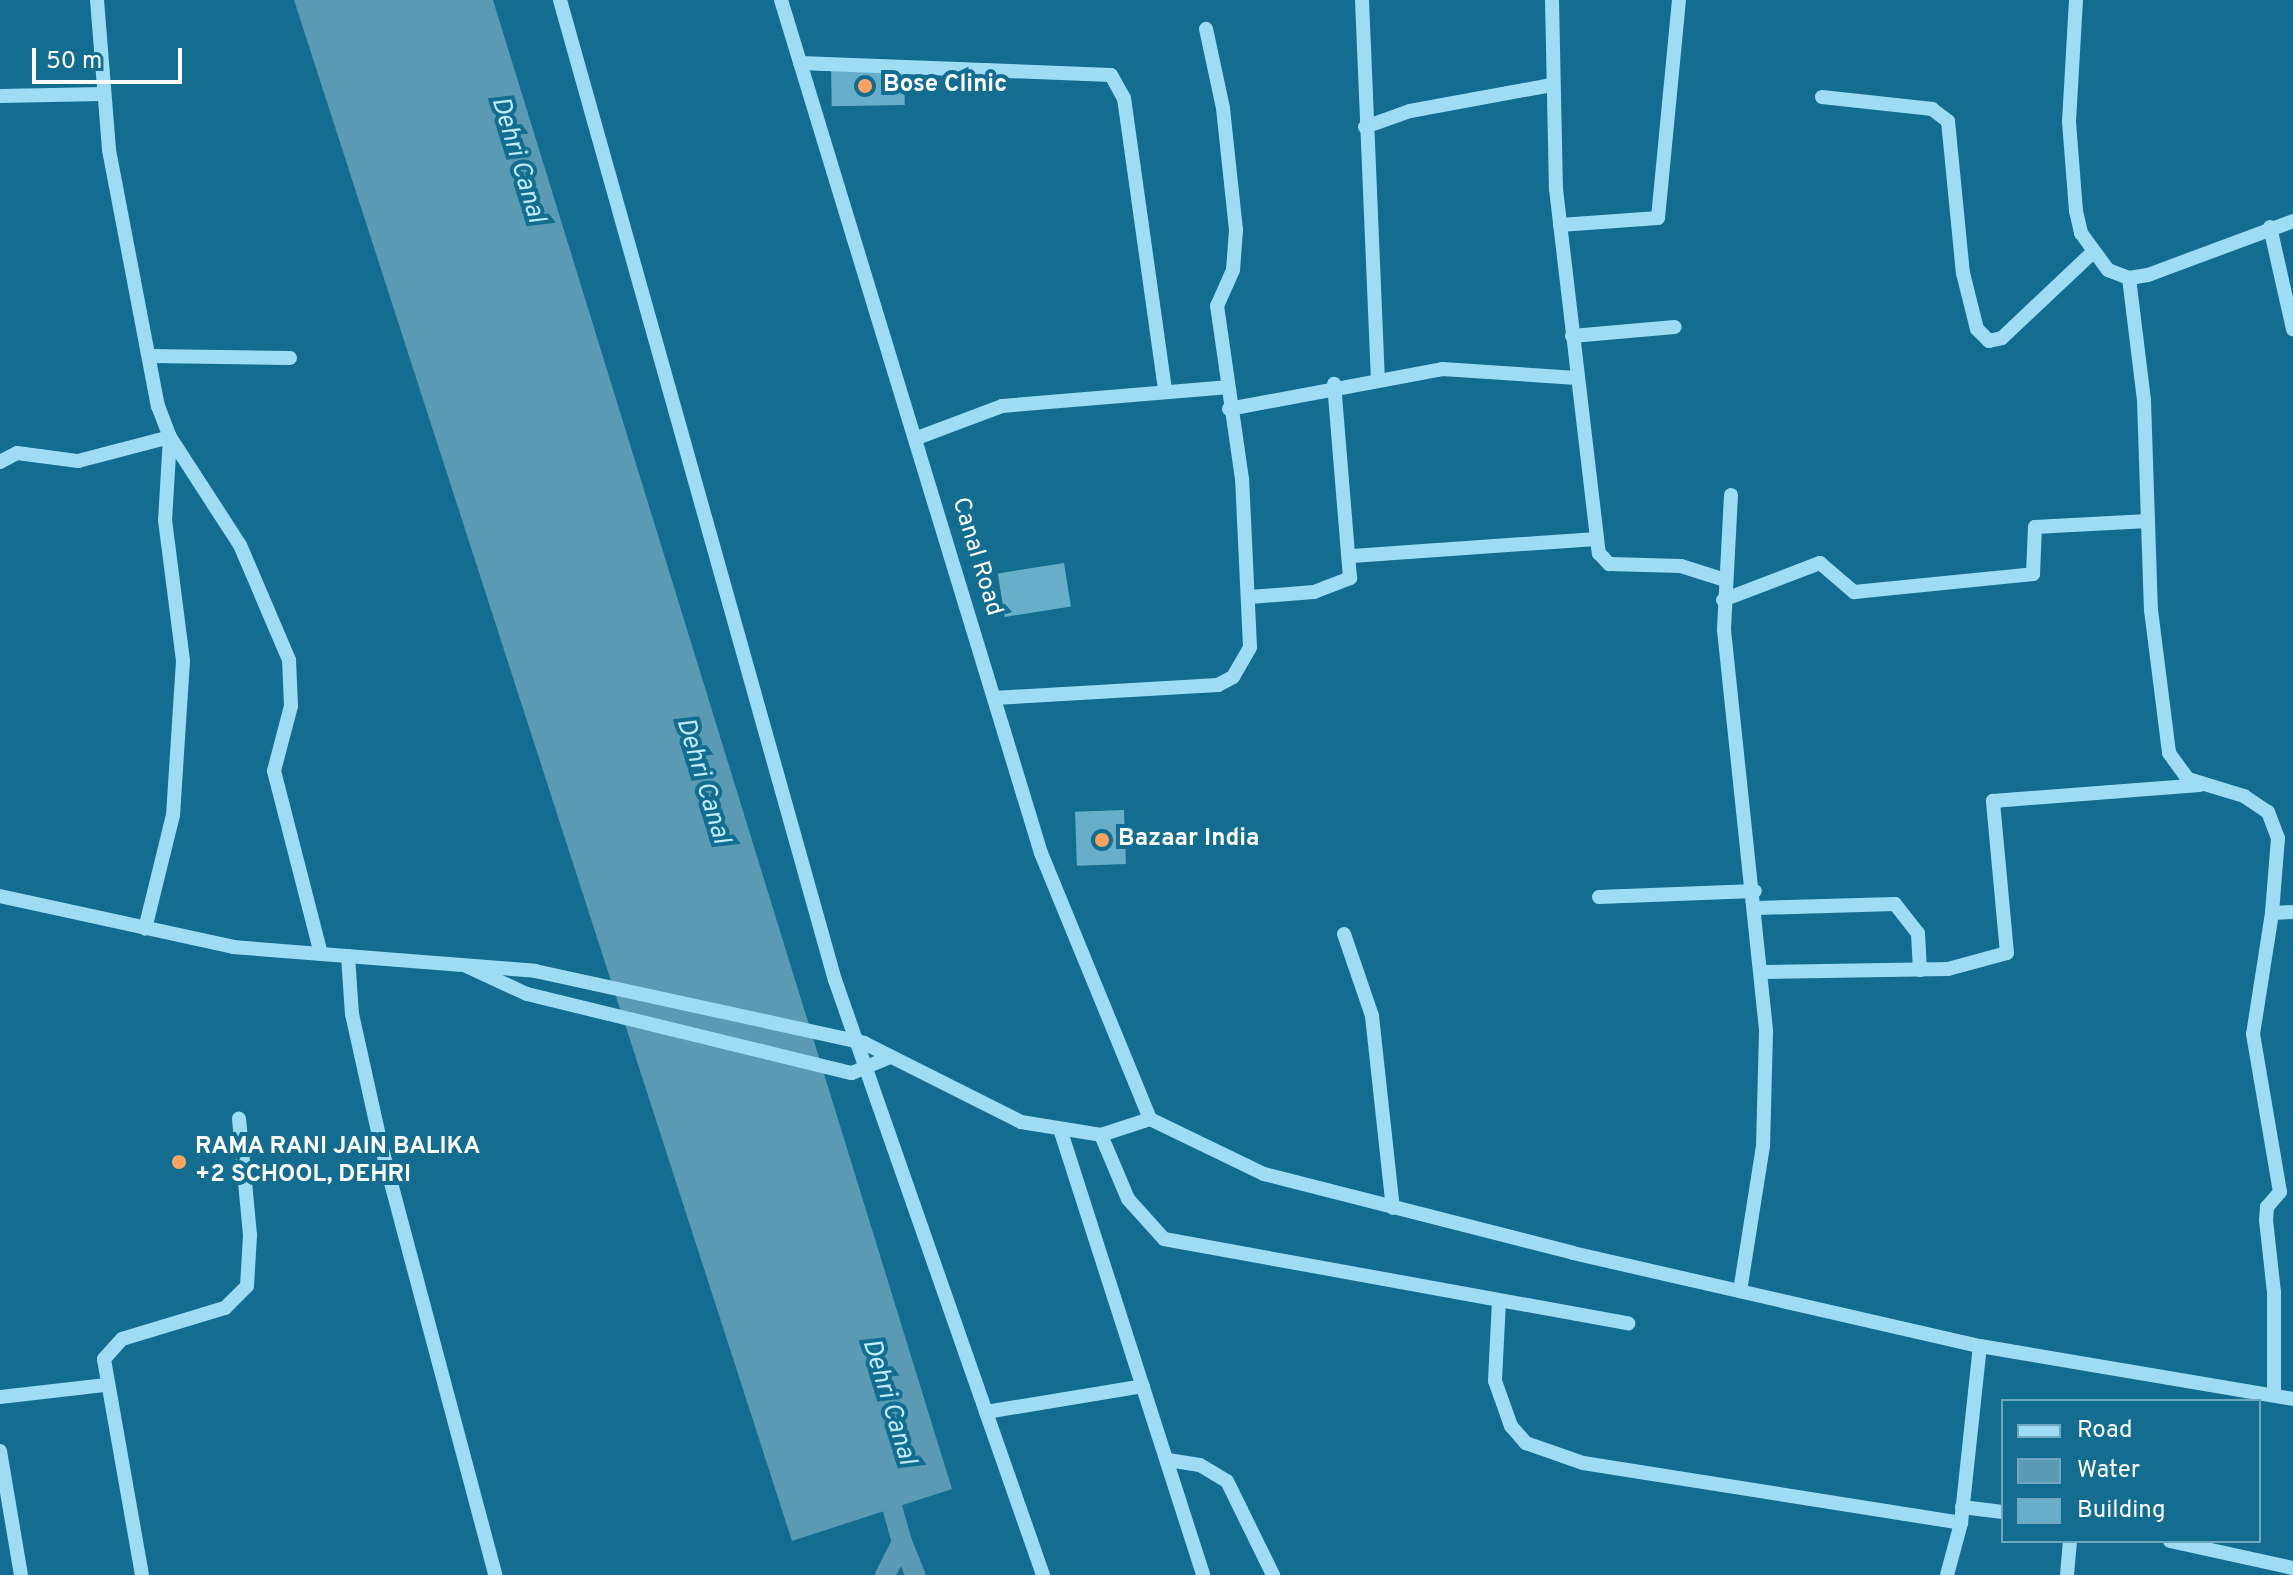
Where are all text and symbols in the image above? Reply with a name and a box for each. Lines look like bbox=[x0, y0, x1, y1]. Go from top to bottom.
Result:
scale bar bbox=[36, 32, 186, 82]
text: 50 m bbox=[46, 47, 102, 77]
place label: Bose Clinic bbox=[883, 72, 1007, 100]
marker: Bose Clinic bbox=[854, 75, 876, 97]
water label: Dehri Canal bbox=[483, 93, 551, 227]
street label: Canal Road bbox=[944, 494, 1008, 620]
water label: Dehri Canal bbox=[668, 714, 736, 848]
place label: Bazaar India bbox=[1118, 826, 1259, 854]
marker: Bazaar India bbox=[1093, 831, 1111, 849]
place label: RAMA RANI JAIN BALIKA +2 SCHOOL, DEHRI bbox=[195, 1134, 482, 1190]
marker: RAMA RANI JAIN BALIKA +2 SCHOOL, DEHRI bbox=[170, 1153, 188, 1171]
water label: Dehri Canal bbox=[854, 1335, 922, 1469]
legend bbox=[2001, 1399, 2261, 1543]
text: Road bbox=[2077, 1416, 2133, 1446]
text: Water bbox=[2077, 1456, 2140, 1486]
text: Building bbox=[2077, 1496, 2166, 1526]

